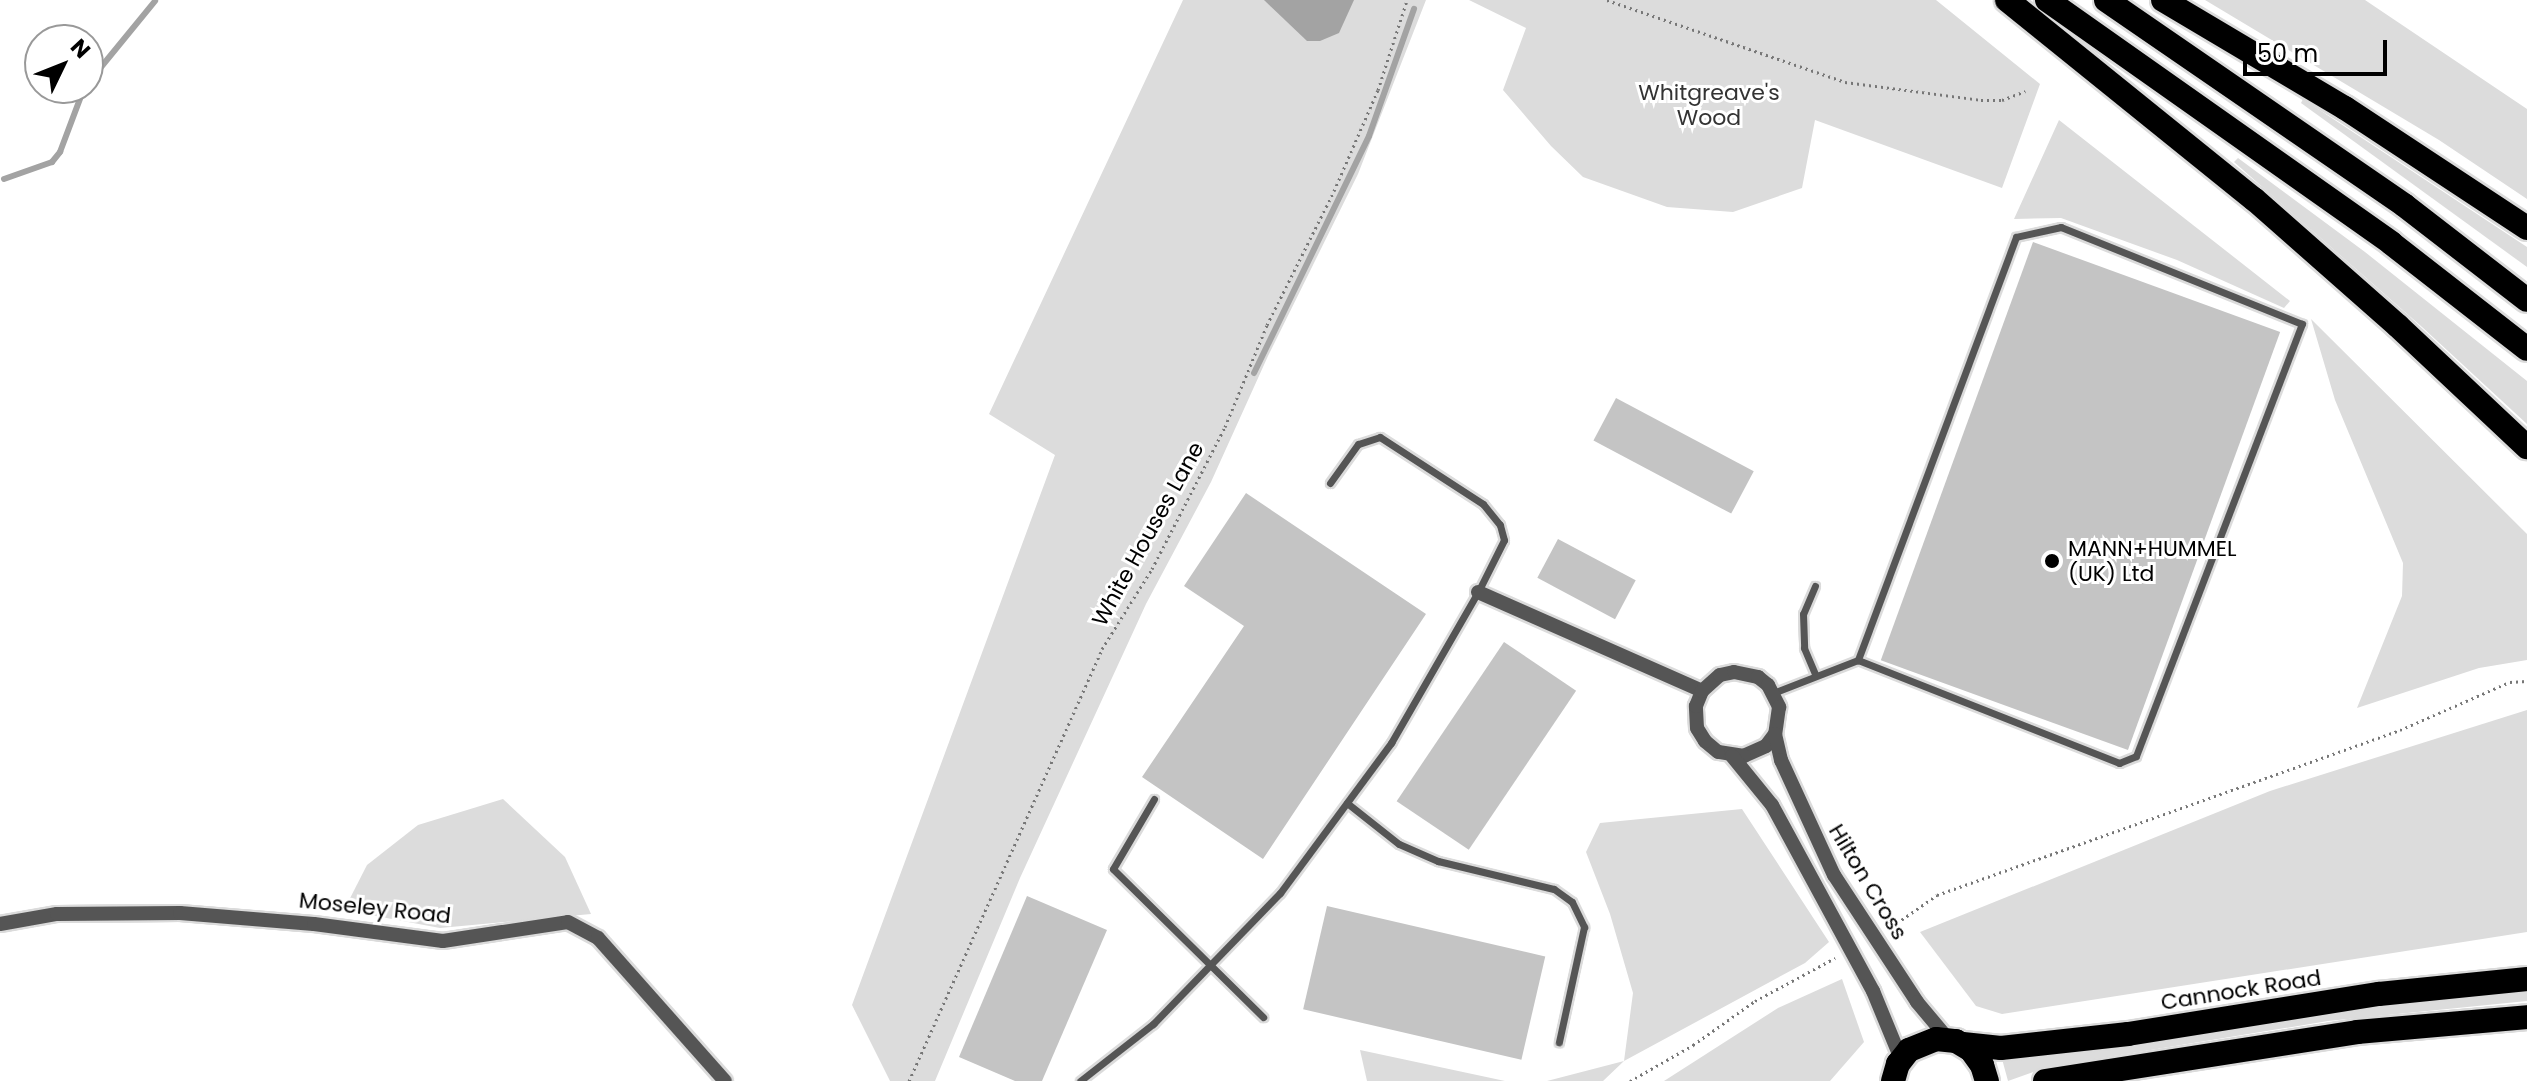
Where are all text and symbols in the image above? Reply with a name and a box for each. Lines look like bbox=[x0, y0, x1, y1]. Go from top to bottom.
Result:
north arrow bbox=[24, 24, 104, 104]
scale bar bbox=[2247, 24, 2391, 74]
text: N bbox=[63, 32, 97, 65]
text: 50 m bbox=[2257, 37, 2318, 70]
park label: Whitgreave's Wood bbox=[1638, 79, 1780, 130]
street label: White Houses Lane bbox=[1086, 437, 1210, 631]
place label: MANN+HUMMEL (UK) Ltd bbox=[2068, 535, 2236, 586]
marker: MANN+HUMMEL (UK) Ltd bbox=[2043, 552, 2061, 570]
street label: Hilton Cross bbox=[1823, 819, 1913, 945]
street label: Moseley Road bbox=[298, 887, 452, 929]
street label: Cannock Road bbox=[2159, 964, 2323, 1016]

